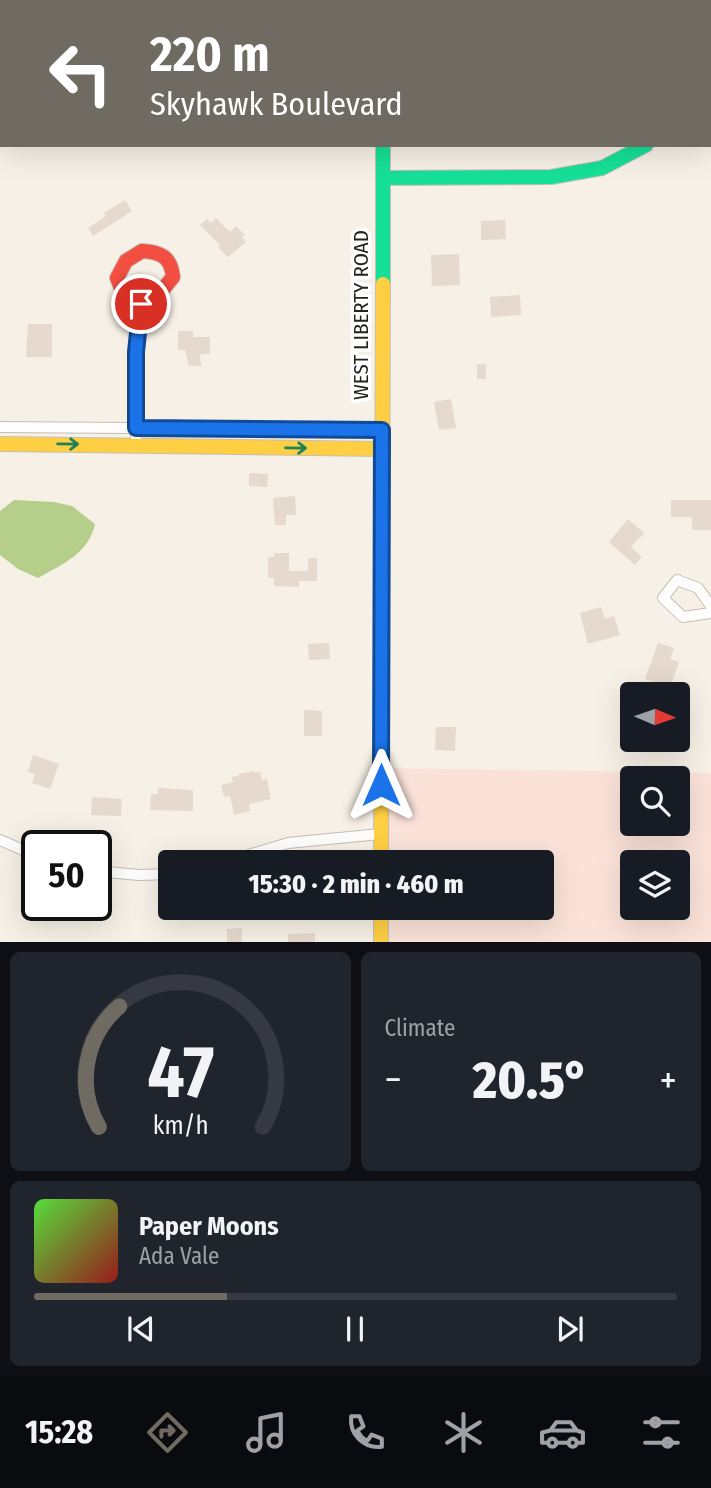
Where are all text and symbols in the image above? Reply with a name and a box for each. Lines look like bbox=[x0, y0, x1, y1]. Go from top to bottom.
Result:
text: 220 m bbox=[150, 25, 270, 84]
icon: left bbox=[35, 28, 126, 119]
text: Skyhawk Boulevard bbox=[150, 85, 403, 123]
street label: WEST LIBERTY ROAD bbox=[348, 230, 374, 400]
pin bbox=[111, 274, 171, 334]
icon: arrive bbox=[122, 285, 160, 323]
one-way arrow bbox=[56, 437, 79, 451]
one-way arrow bbox=[284, 442, 307, 455]
north arrow bbox=[620, 682, 690, 752]
map controls bbox=[620, 682, 690, 920]
position arrow bbox=[344, 748, 418, 822]
button: search bbox=[620, 766, 690, 836]
speed limit sign: 50 bbox=[21, 830, 112, 921]
button: layers bbox=[620, 850, 690, 920]
text: 15:30 · 2 min · 460 m bbox=[249, 869, 463, 900]
text: Climate bbox=[385, 1014, 455, 1042]
text: 47 bbox=[147, 1030, 214, 1117]
text: 20.5° bbox=[473, 1049, 588, 1112]
text: − bbox=[385, 1057, 402, 1103]
text: + bbox=[660, 1057, 677, 1103]
text: km/h bbox=[152, 1111, 208, 1141]
text: Paper Moons bbox=[139, 1211, 279, 1242]
text: Ada Vale bbox=[139, 1242, 219, 1270]
icon: previous bbox=[122, 1310, 160, 1348]
icon: pause bbox=[336, 1310, 374, 1348]
icon: next bbox=[551, 1310, 589, 1348]
icon: directions bbox=[143, 1408, 192, 1457]
icon: music bbox=[242, 1408, 291, 1457]
icon: phone bbox=[341, 1408, 390, 1457]
icon: climate bbox=[439, 1408, 488, 1457]
icon: car bbox=[538, 1408, 587, 1457]
icon: filters bbox=[637, 1408, 686, 1457]
text: 15:28 bbox=[25, 1413, 93, 1451]

